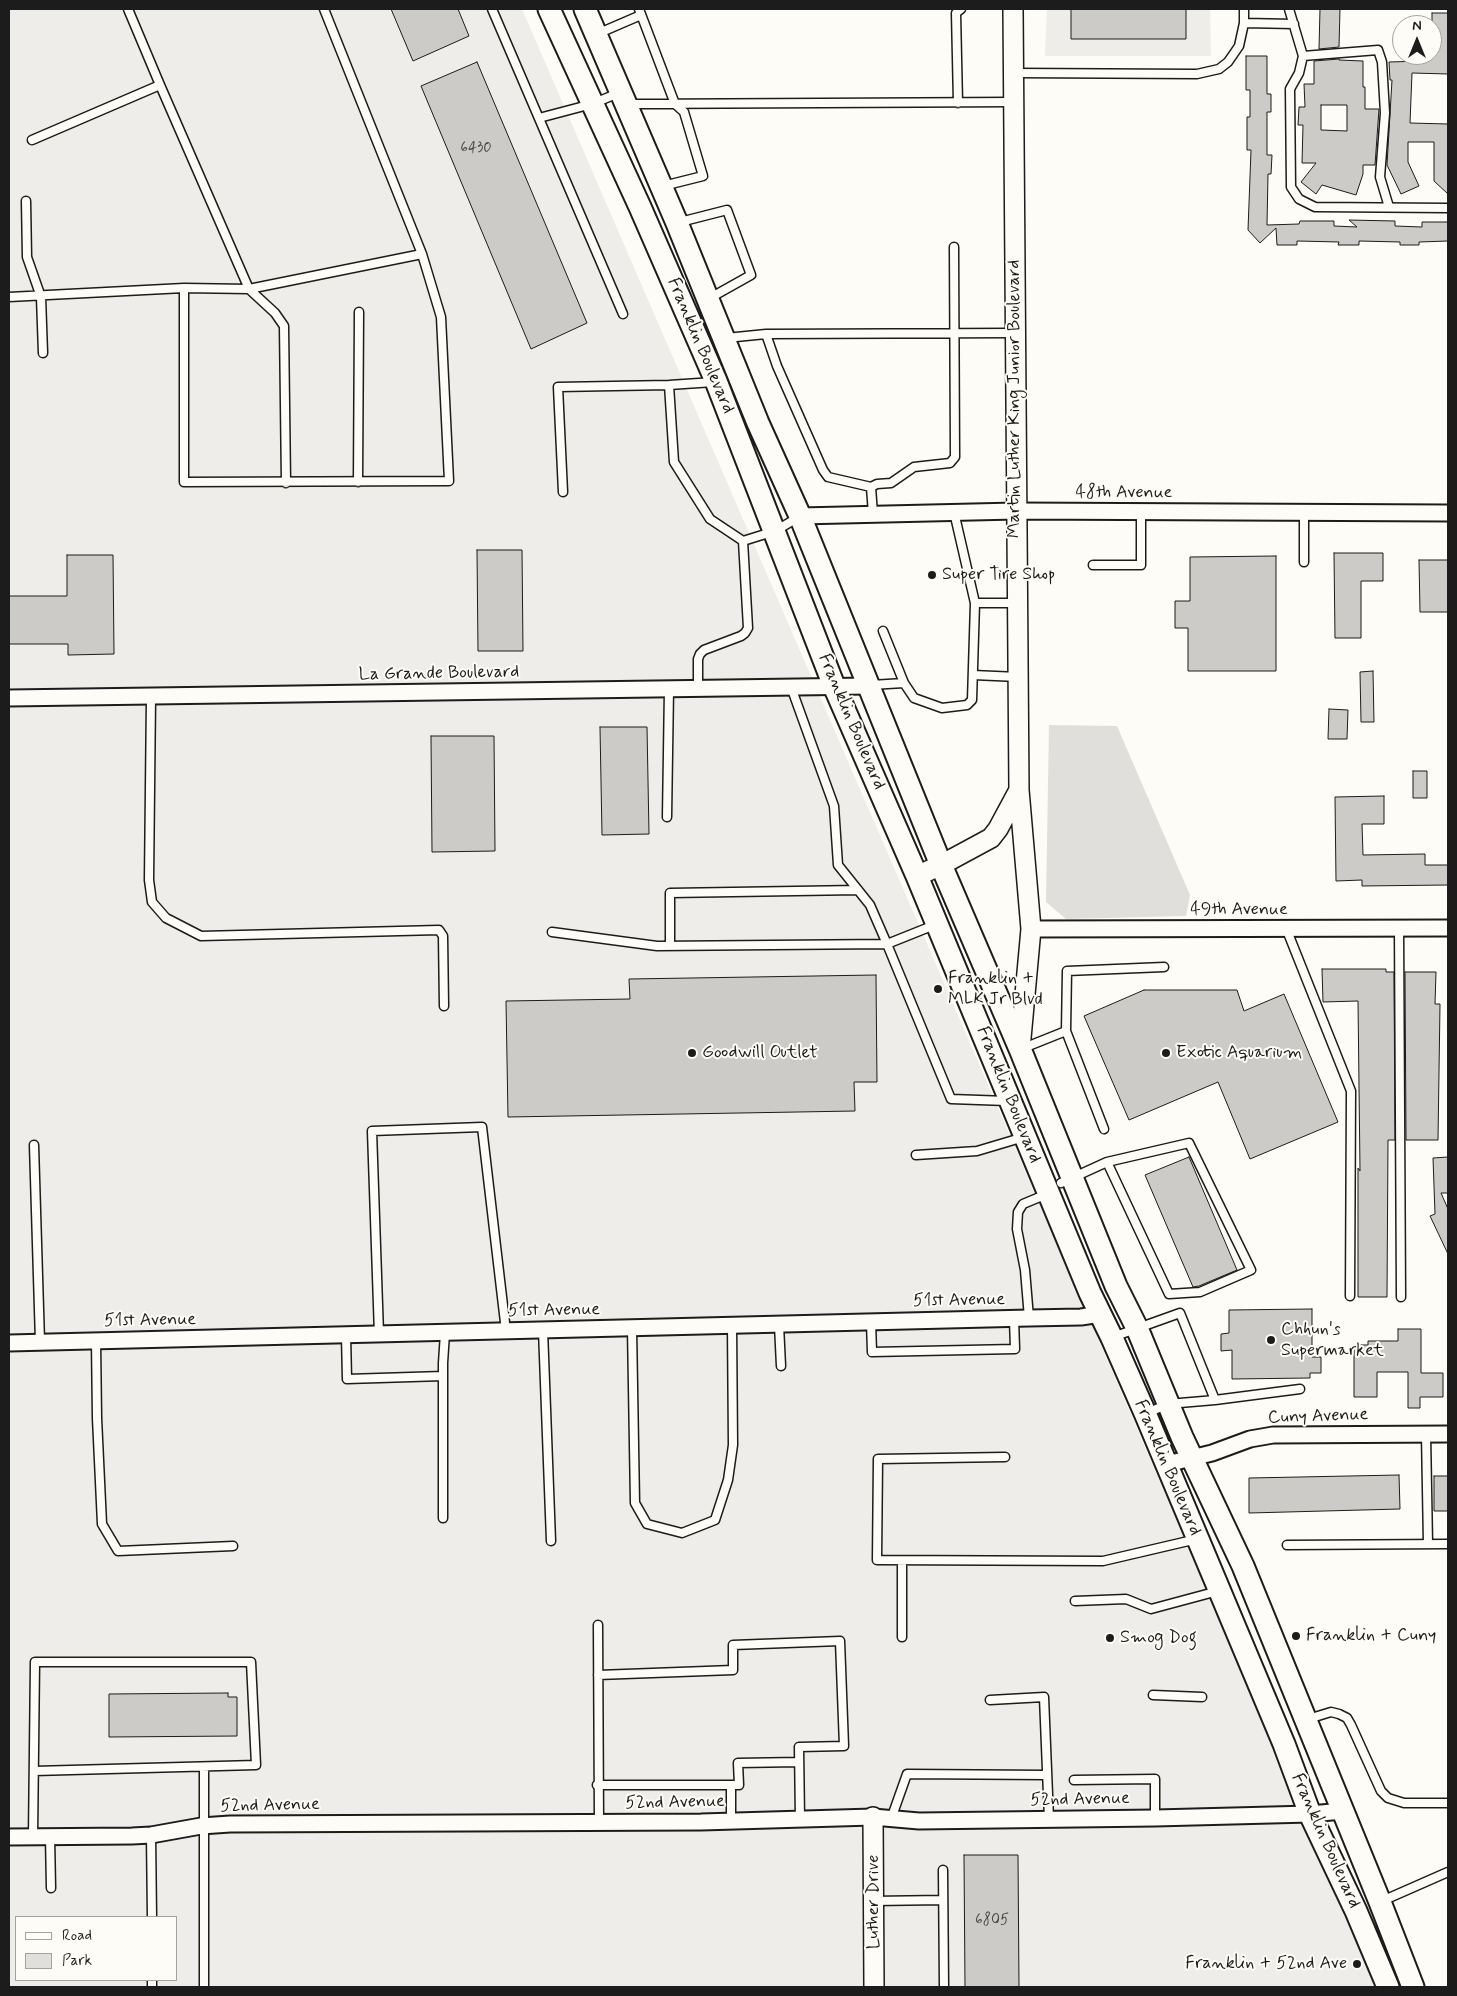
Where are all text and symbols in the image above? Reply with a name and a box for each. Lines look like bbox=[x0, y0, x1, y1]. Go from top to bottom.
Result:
north arrow bbox=[1392, 15, 1442, 65]
text: N bbox=[1412, 17, 1422, 35]
house number: 6430 bbox=[460, 140, 492, 158]
street label: Martin Luther King Junior Boulevard bbox=[1004, 260, 1026, 538]
street label: Franklin Boulevard bbox=[662, 275, 738, 417]
street label: 48th Avenue bbox=[1076, 482, 1172, 504]
place label: Super Tire Shop bbox=[942, 564, 1055, 586]
marker: Super Tire Shop bbox=[926, 569, 938, 581]
street label: Franklin Boulevard bbox=[813, 651, 889, 793]
street label: La Grande Boulevard bbox=[359, 662, 519, 686]
street label: 49th Avenue bbox=[1190, 899, 1288, 921]
place label: Franklin + MLK Jr Blvd bbox=[948, 968, 1043, 1011]
marker: Franklin + MLK Jr Blvd bbox=[932, 983, 944, 995]
street label: Franklin Boulevard bbox=[971, 1024, 1045, 1166]
place label: Goodwill Outlet bbox=[702, 1042, 818, 1064]
place label: Exotic Aquarium bbox=[1176, 1042, 1302, 1064]
marker: Goodwill Outlet bbox=[686, 1047, 698, 1059]
marker: Exotic Aquarium bbox=[1160, 1047, 1172, 1059]
street label: 51st Avenue bbox=[913, 1289, 1005, 1313]
street label: 51st Avenue bbox=[508, 1299, 600, 1323]
street label: 51st Avenue bbox=[104, 1309, 196, 1333]
place label: Chhun's Supermarket bbox=[1281, 1319, 1384, 1362]
marker: Chhun's Supermarket bbox=[1265, 1334, 1277, 1346]
street label: Franklin Boulevard bbox=[1129, 1397, 1205, 1539]
street label: Cuny Avenue bbox=[1267, 1404, 1369, 1430]
place label: Franklin + Cuny bbox=[1306, 1625, 1436, 1647]
place label: Smog Dog bbox=[1120, 1627, 1197, 1649]
marker: Franklin + Cuny bbox=[1290, 1630, 1302, 1642]
marker: Smog Dog bbox=[1104, 1632, 1116, 1644]
street label: Franklin Boulevard bbox=[1286, 1770, 1364, 1912]
street label: 52nd Avenue bbox=[1030, 1788, 1130, 1812]
street label: 52nd Avenue bbox=[625, 1791, 725, 1815]
street label: 52nd Avenue bbox=[220, 1794, 320, 1818]
street label: Luther Drive bbox=[863, 1855, 885, 1949]
house number: 6805 bbox=[975, 1912, 1009, 1930]
legend bbox=[15, 1916, 178, 1981]
text: Road bbox=[62, 1926, 92, 1946]
text: Park bbox=[62, 1951, 92, 1971]
place label: Franklin + 52nd Ave bbox=[1185, 1953, 1347, 1975]
marker: Franklin + 52nd Ave bbox=[1351, 1958, 1363, 1970]

